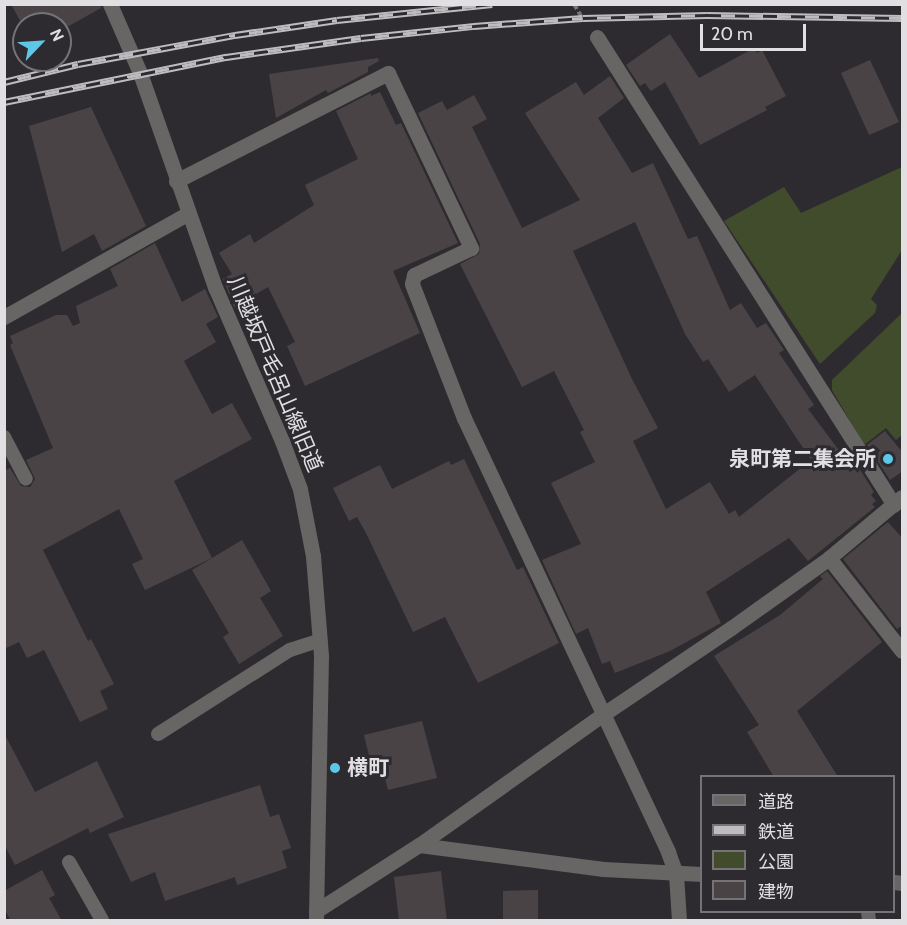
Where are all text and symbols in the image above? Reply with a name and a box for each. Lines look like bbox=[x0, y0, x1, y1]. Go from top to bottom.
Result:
north arrow bbox=[12, 12, 72, 72]
scale bar bbox=[703, 12, 810, 50]
text: 20 m bbox=[711, 23, 753, 45]
text: N bbox=[46, 26, 68, 44]
street label: 川越坂戸毛呂山線旧道 bbox=[222, 272, 328, 476]
place label: 泉町第二集会所 bbox=[729, 446, 876, 472]
marker: 泉町第二集会所 bbox=[881, 452, 895, 466]
place label: 横町 bbox=[347, 755, 389, 781]
marker: 横町 bbox=[328, 761, 342, 775]
legend bbox=[700, 775, 895, 913]
text: 道路 bbox=[758, 791, 794, 813]
text: 鉄道 bbox=[758, 821, 794, 843]
text: 公園 bbox=[758, 851, 794, 873]
text: 建物 bbox=[758, 881, 794, 903]

